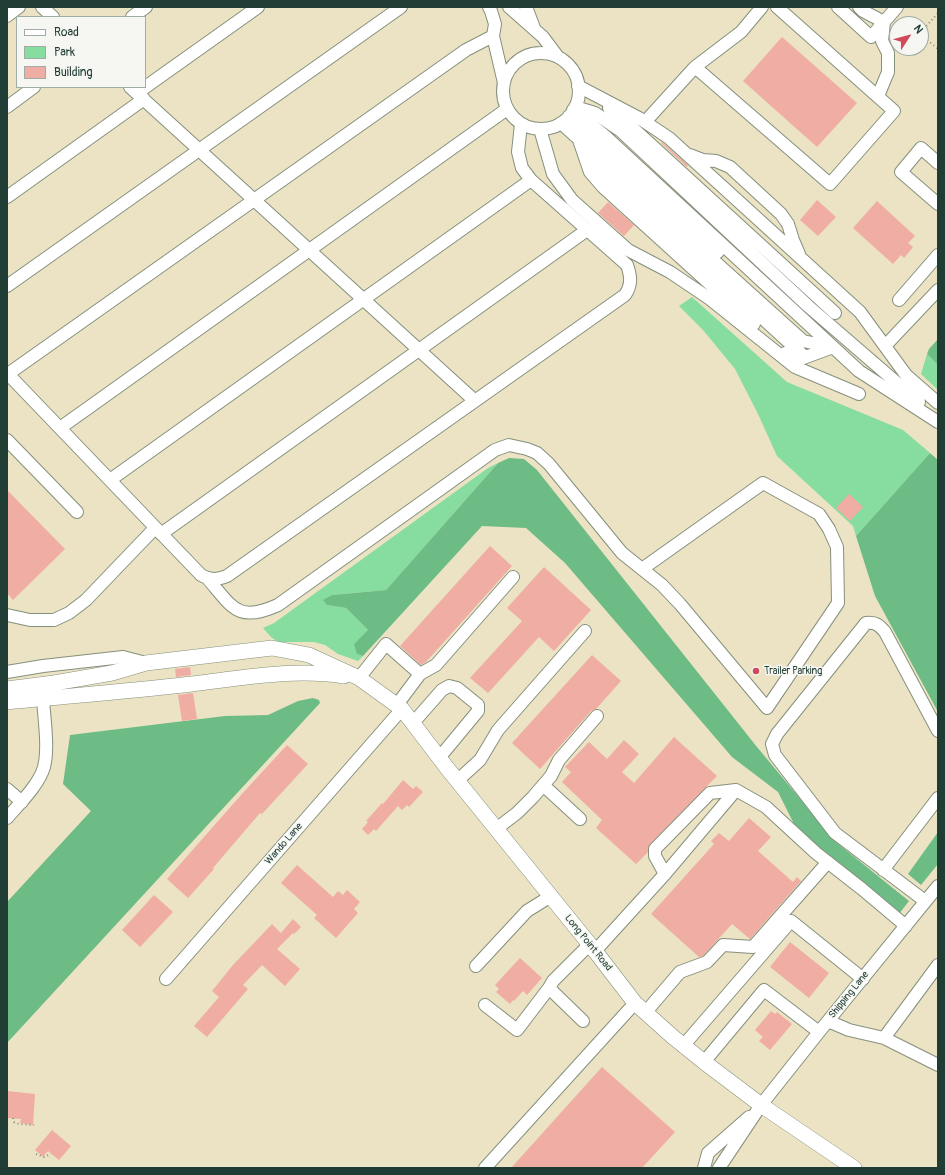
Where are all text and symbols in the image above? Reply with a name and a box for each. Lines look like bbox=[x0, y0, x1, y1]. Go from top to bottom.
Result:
legend bbox=[16, 16, 146, 88]
north arrow bbox=[889, 16, 929, 56]
text: N bbox=[911, 22, 926, 36]
text: Road bbox=[54, 25, 79, 40]
text: Park bbox=[54, 45, 75, 60]
text: Building bbox=[54, 65, 93, 80]
place label: Trailer Parking bbox=[764, 665, 822, 677]
marker: Trailer Parking bbox=[751, 666, 761, 676]
street label: Wando Lane bbox=[263, 821, 305, 867]
street label: Long Point Road bbox=[562, 912, 614, 974]
street label: Shipping Lane bbox=[826, 969, 872, 1021]

